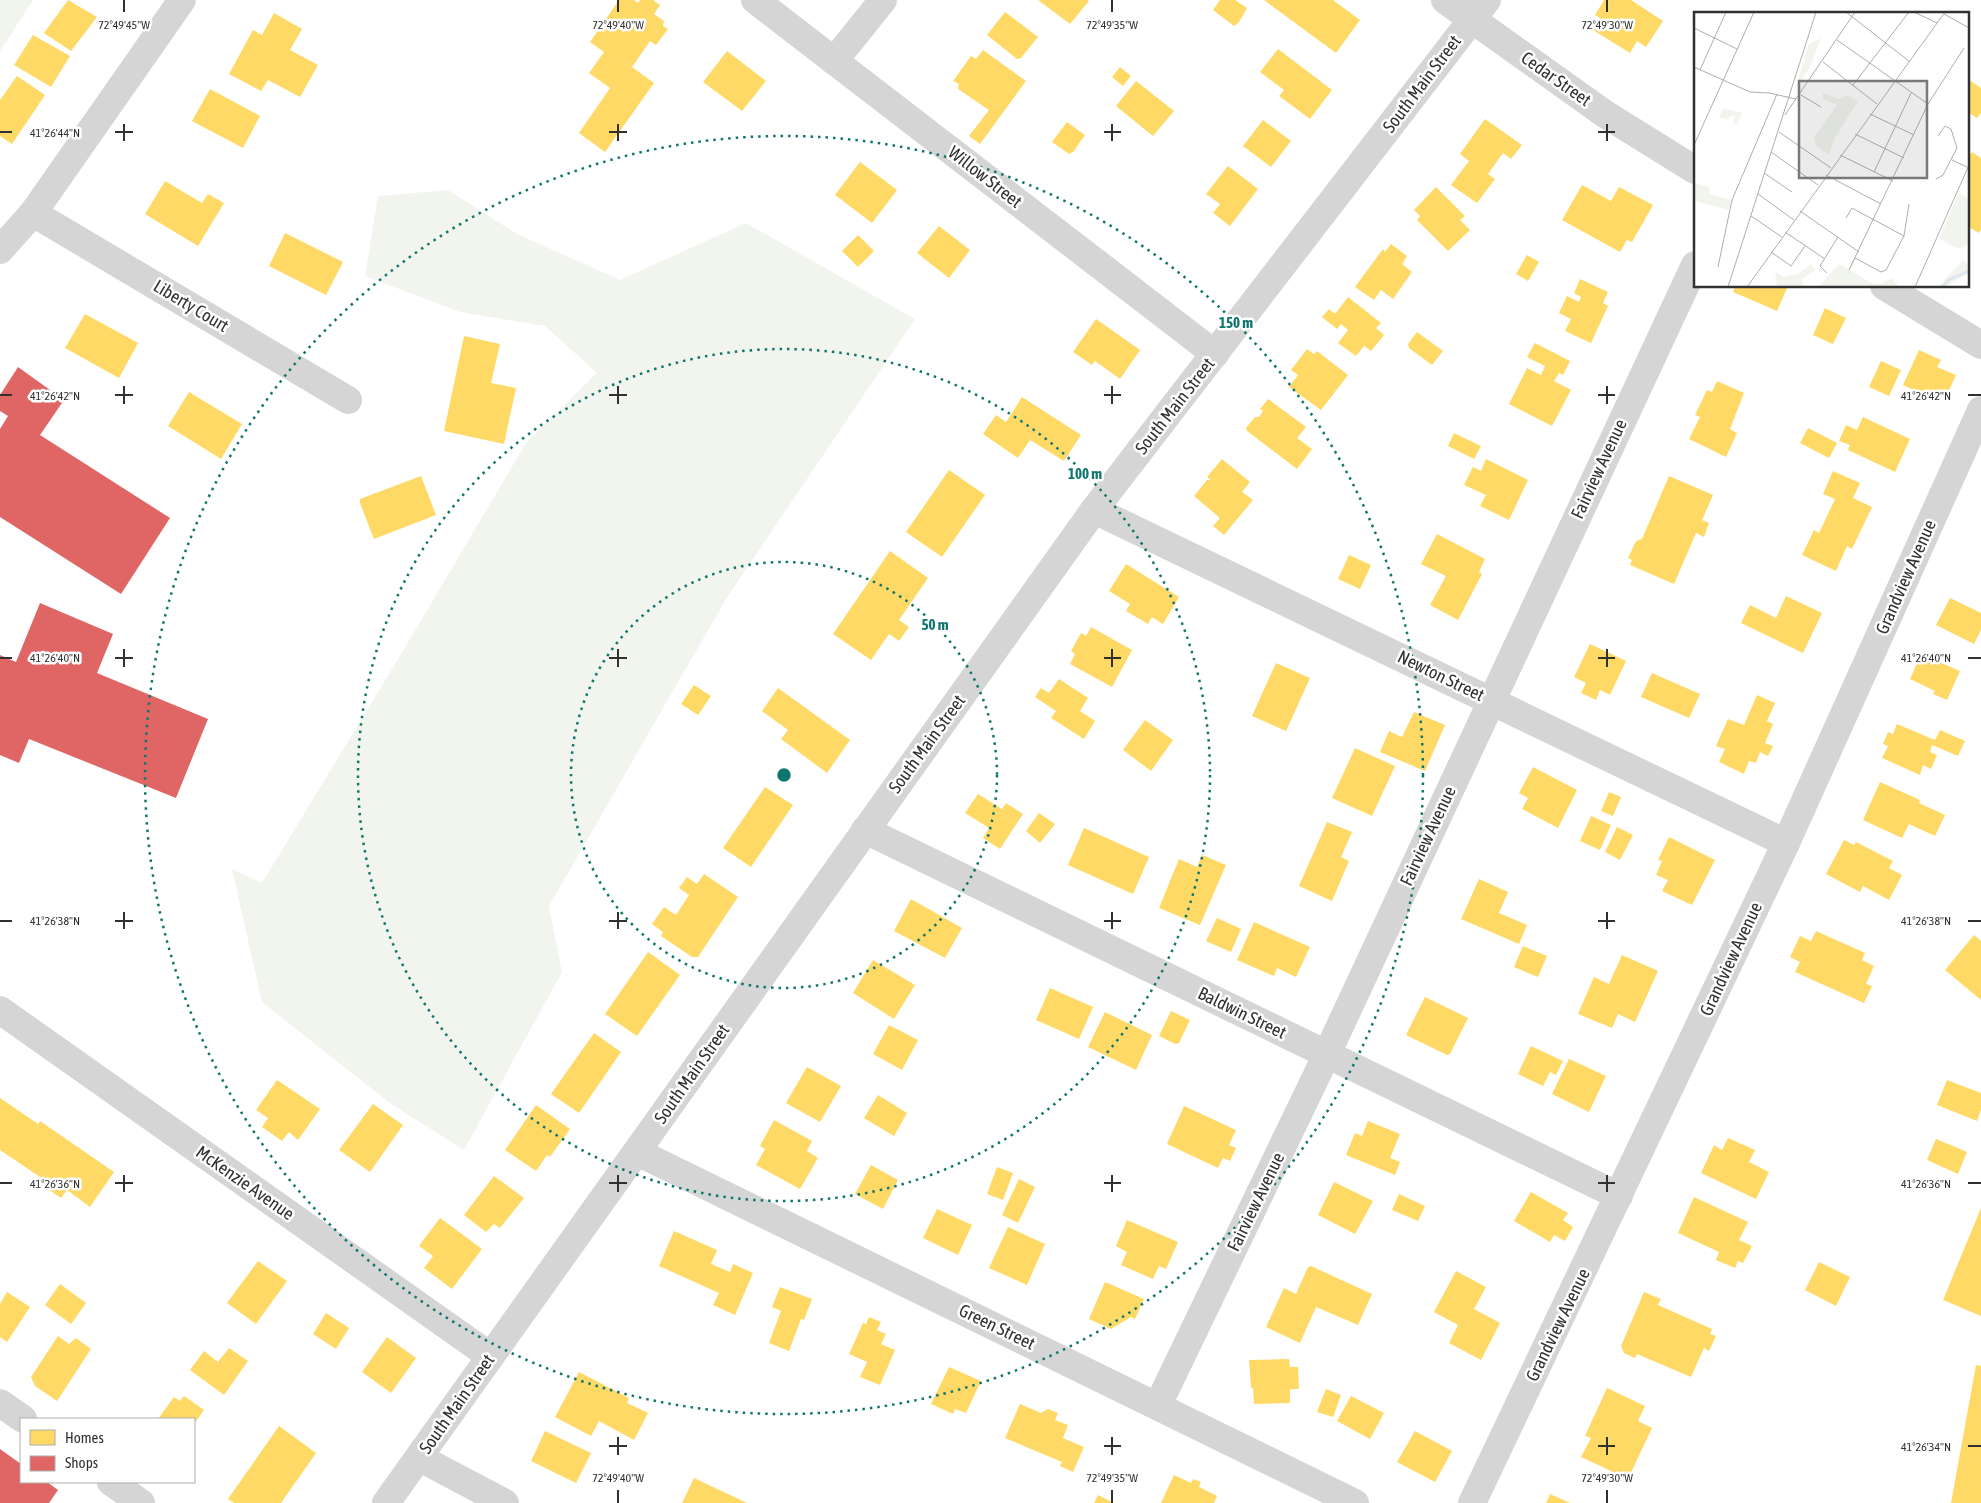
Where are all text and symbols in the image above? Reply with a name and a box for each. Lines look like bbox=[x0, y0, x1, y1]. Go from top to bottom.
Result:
inset map bbox=[1694, 12, 1968, 288]
text: 72°49'45"W bbox=[98, 18, 150, 32]
text: 72°49'40"W bbox=[592, 18, 644, 32]
text: 72°49'35"W bbox=[1086, 18, 1138, 32]
text: 72°49'30"W bbox=[1581, 18, 1633, 32]
street label: South Main Street bbox=[1378, 31, 1465, 136]
street label: Cedar Street bbox=[1517, 47, 1595, 110]
text: 41°26'44"N bbox=[30, 126, 80, 140]
street label: Willow Street bbox=[944, 141, 1026, 212]
street label: Liberty Court bbox=[150, 275, 232, 336]
text: 150 m bbox=[1219, 314, 1253, 331]
street label: South Main Street bbox=[1131, 353, 1219, 458]
text: 41°26'42"N bbox=[30, 389, 80, 403]
text: 41°26'42"N bbox=[1901, 389, 1951, 403]
street label: Fairview Avenue bbox=[1566, 416, 1631, 522]
text: 100 m bbox=[1068, 465, 1102, 482]
street label: Grandview Avenue bbox=[1871, 516, 1940, 637]
text: 50 m bbox=[922, 616, 949, 633]
street label: Newton Street bbox=[1395, 646, 1488, 705]
text: 41°26'40"N bbox=[30, 651, 80, 665]
text: 41°26'40"N bbox=[1901, 651, 1951, 665]
street label: South Main Street bbox=[884, 690, 969, 797]
centre of rings bbox=[775, 766, 793, 784]
street label: Fairview Avenue bbox=[1395, 783, 1460, 889]
street label: Grandview Avenue bbox=[1695, 899, 1766, 1019]
text: 41°26'38"N bbox=[30, 914, 80, 928]
text: 41°26'38"N bbox=[1901, 914, 1951, 928]
street label: Baldwin Street bbox=[1195, 982, 1290, 1043]
street label: South Main Street bbox=[650, 1020, 734, 1127]
street label: McKenzie Avenue bbox=[192, 1141, 298, 1224]
street label: Fairview Avenue bbox=[1223, 1149, 1289, 1255]
text: 41°26'36"N bbox=[30, 1177, 80, 1191]
text: 41°26'36"N bbox=[1901, 1177, 1951, 1191]
street label: Grandview Avenue bbox=[1521, 1265, 1594, 1385]
street label: Green Street bbox=[956, 1299, 1039, 1354]
street label: South Main Street bbox=[415, 1350, 499, 1457]
legend bbox=[20, 1418, 195, 1483]
text: Homes bbox=[65, 1429, 104, 1446]
text: 41°26'34"N bbox=[1901, 1440, 1951, 1454]
text: Shops bbox=[65, 1454, 98, 1471]
text: 72°49'40"W bbox=[592, 1471, 644, 1485]
text: 72°49'35"W bbox=[1086, 1471, 1138, 1485]
text: 72°49'30"W bbox=[1581, 1471, 1633, 1485]

